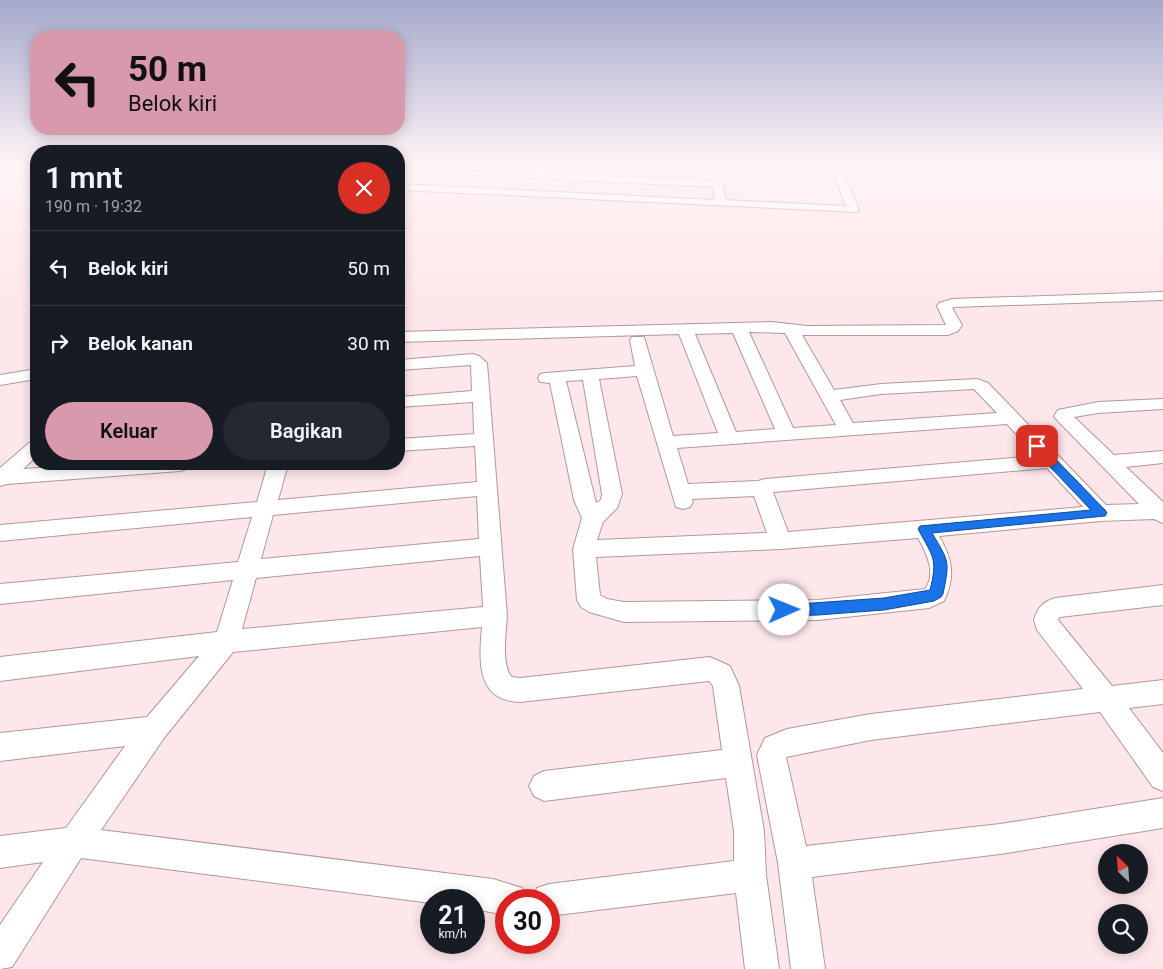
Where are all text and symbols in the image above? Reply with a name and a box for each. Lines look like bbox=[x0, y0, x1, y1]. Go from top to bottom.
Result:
text: 50 m bbox=[128, 49, 207, 90]
icon: left bbox=[45, 50, 110, 115]
text: Belok kiri bbox=[128, 91, 217, 116]
text: 1 mnt bbox=[45, 160, 123, 195]
button: close bbox=[338, 162, 390, 214]
text: 190 m · 19:32 bbox=[45, 197, 142, 216]
icon: left bbox=[45, 254, 73, 282]
text: Belok kiri bbox=[88, 257, 168, 280]
text: 50 m bbox=[347, 257, 390, 280]
icon: right bbox=[45, 329, 73, 357]
text: Belok kanan bbox=[88, 332, 193, 355]
text: 30 m bbox=[347, 332, 390, 355]
button: Keluar bbox=[45, 402, 213, 460]
button: Bagikan bbox=[223, 402, 390, 460]
pin bbox=[1016, 425, 1058, 467]
icon: arrive bbox=[1023, 432, 1051, 460]
position arrow bbox=[757, 583, 809, 635]
north arrow bbox=[1098, 844, 1148, 894]
map controls bbox=[1098, 844, 1148, 954]
speed limit sign: 30 bbox=[495, 889, 560, 954]
text: 21 bbox=[438, 901, 467, 930]
button: search bbox=[1098, 904, 1148, 954]
text: km/h bbox=[438, 927, 467, 941]

